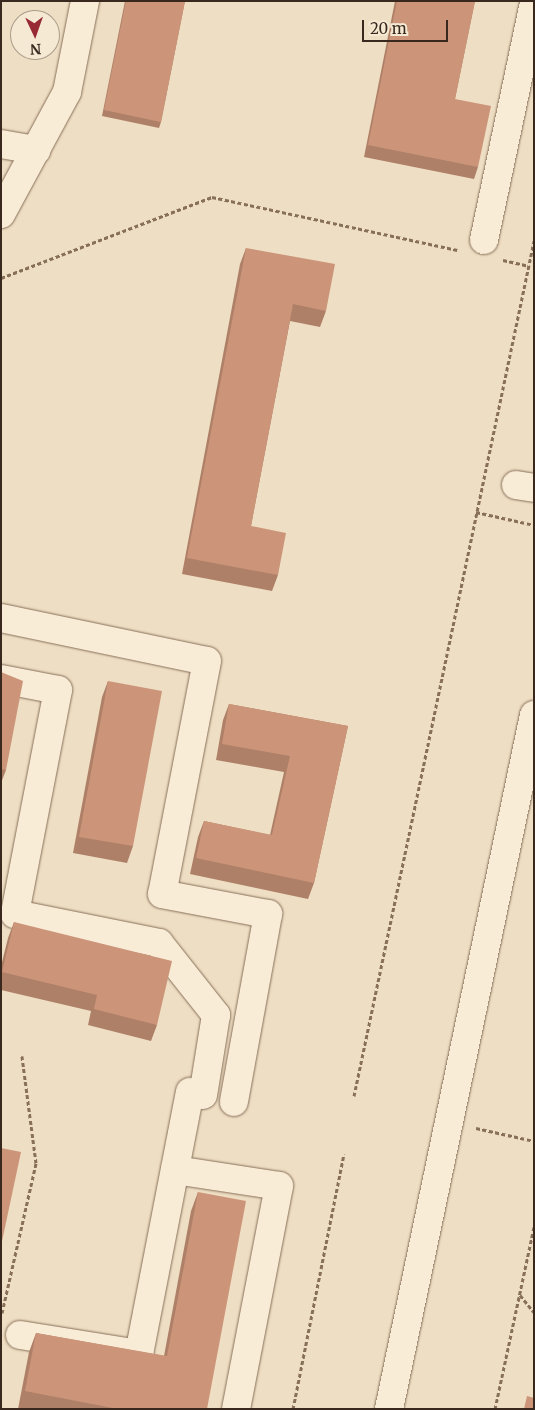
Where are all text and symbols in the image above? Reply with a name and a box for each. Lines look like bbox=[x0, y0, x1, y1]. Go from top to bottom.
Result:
north arrow bbox=[10, 10, 60, 60]
scale bar bbox=[365, 10, 451, 42]
text: 20 m bbox=[370, 19, 407, 38]
text: N bbox=[30, 40, 42, 58]

